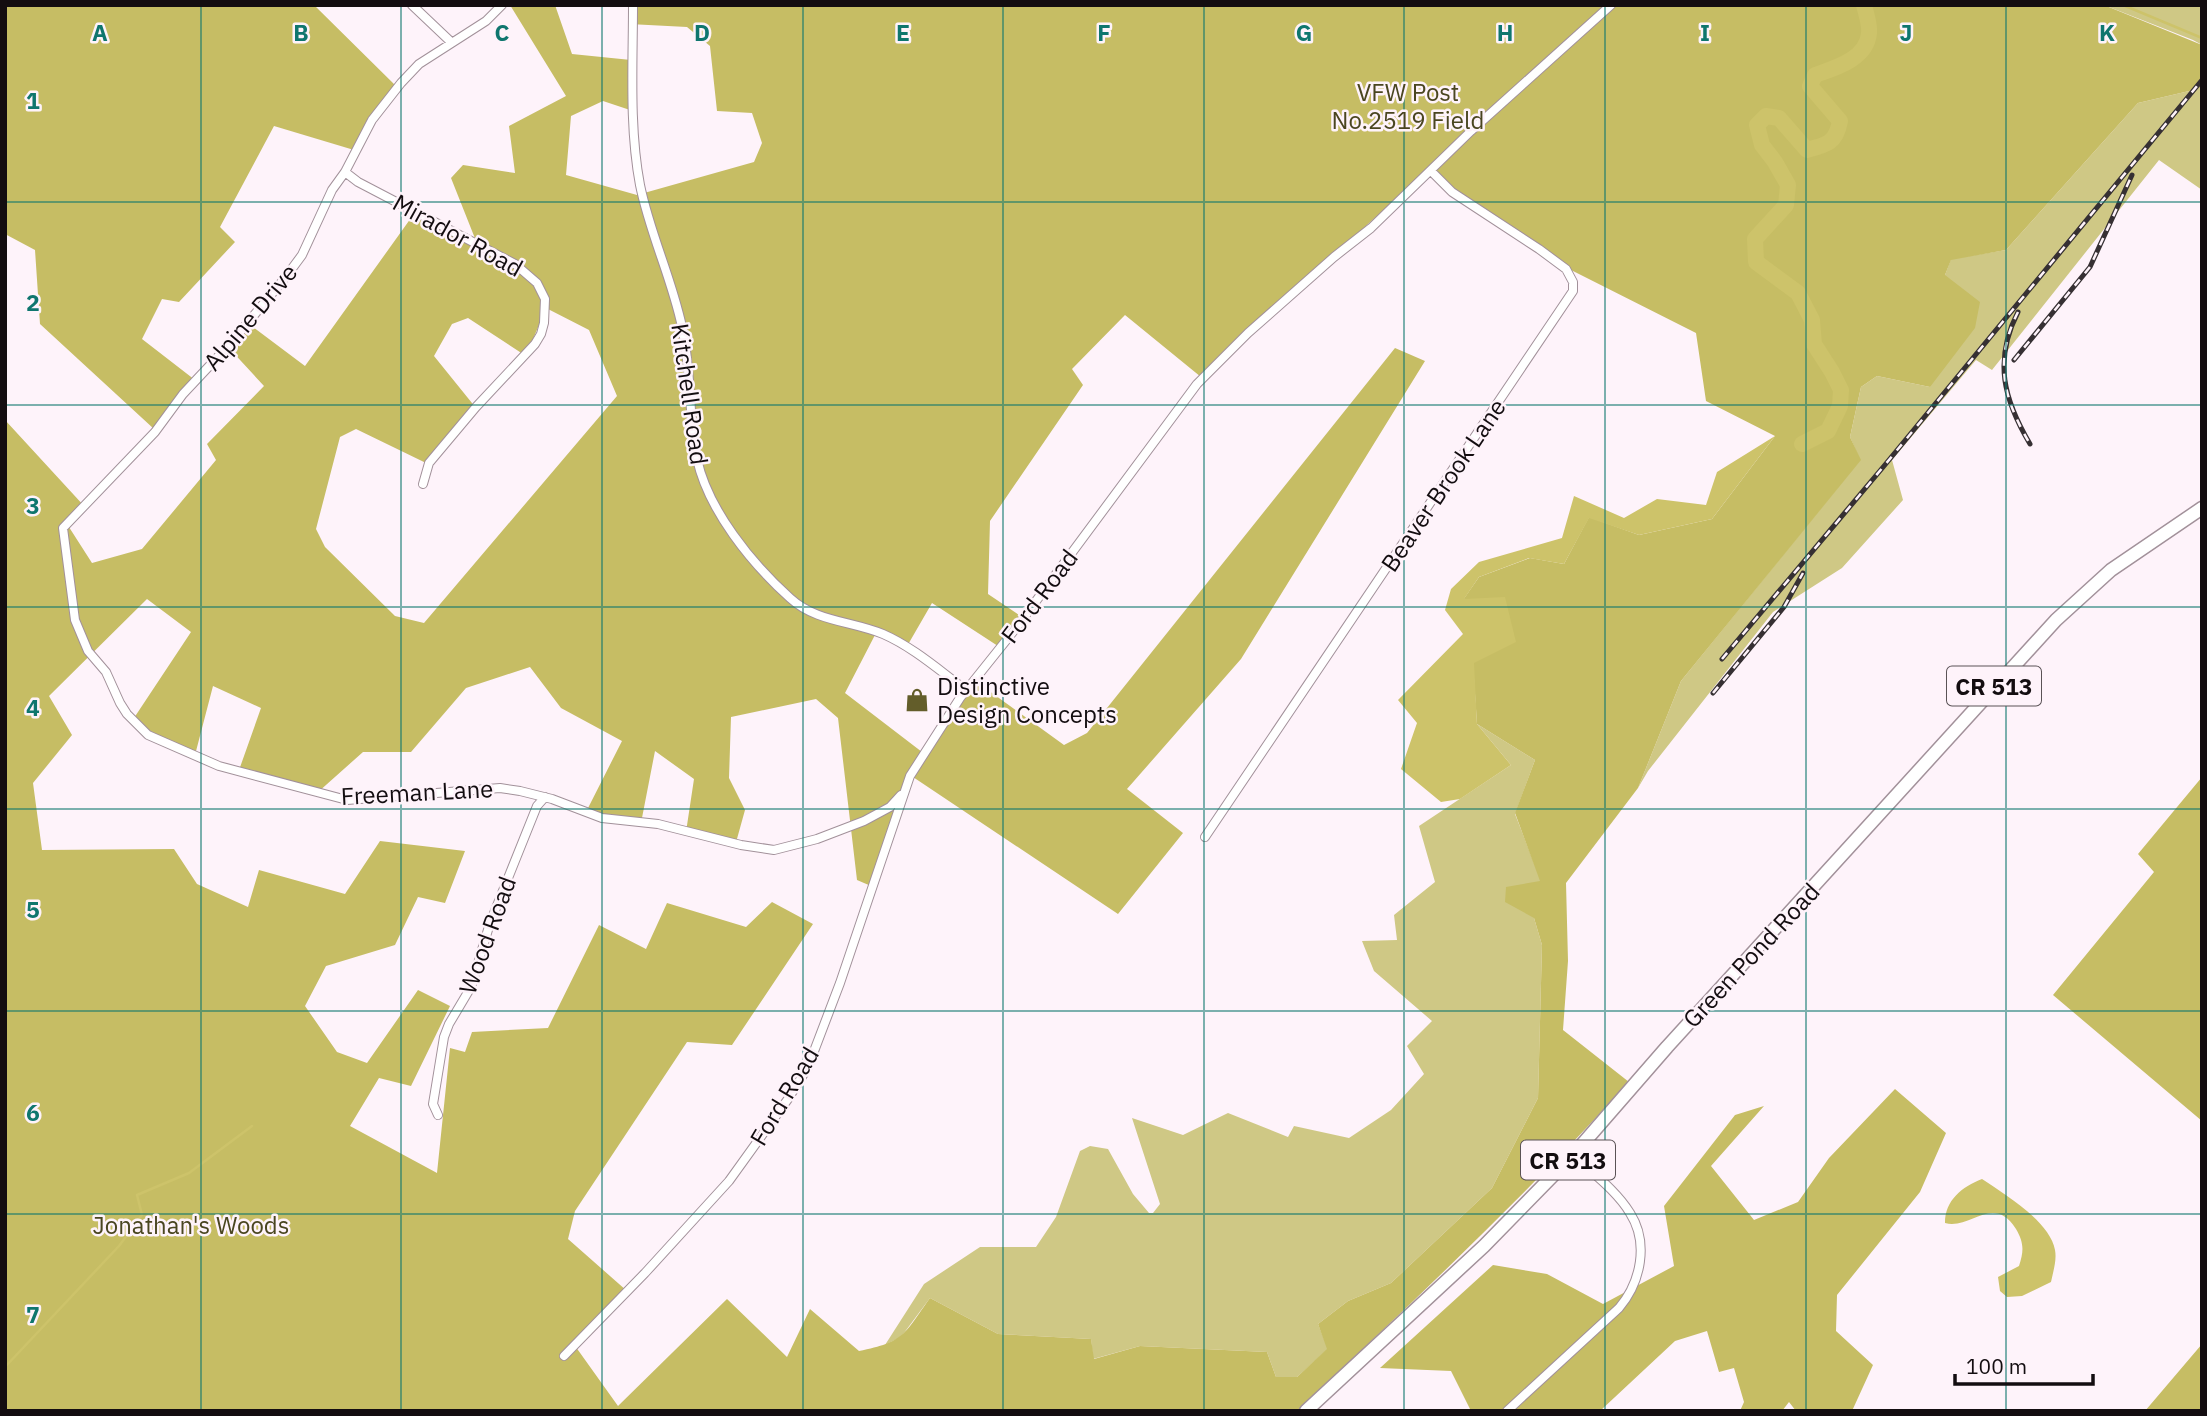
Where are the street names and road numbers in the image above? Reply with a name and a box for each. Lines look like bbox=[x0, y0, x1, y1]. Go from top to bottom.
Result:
street label: Mirador Road bbox=[387, 186, 529, 284]
street label: Alpine Drive bbox=[196, 257, 304, 377]
street label: Kitchell Road bbox=[664, 321, 716, 467]
street label: Beaver Brook Lane bbox=[1373, 392, 1513, 578]
street label: Ford Road bbox=[993, 543, 1085, 649]
road number: CR 513 bbox=[1947, 666, 2041, 706]
street label: Freeman Lane bbox=[340, 772, 494, 812]
street label: Wood Road bbox=[451, 872, 523, 998]
street label: Green Pond Road bbox=[1676, 876, 1826, 1034]
street label: Ford Road bbox=[742, 1041, 826, 1151]
road number: CR 513 bbox=[1521, 1140, 1615, 1180]

